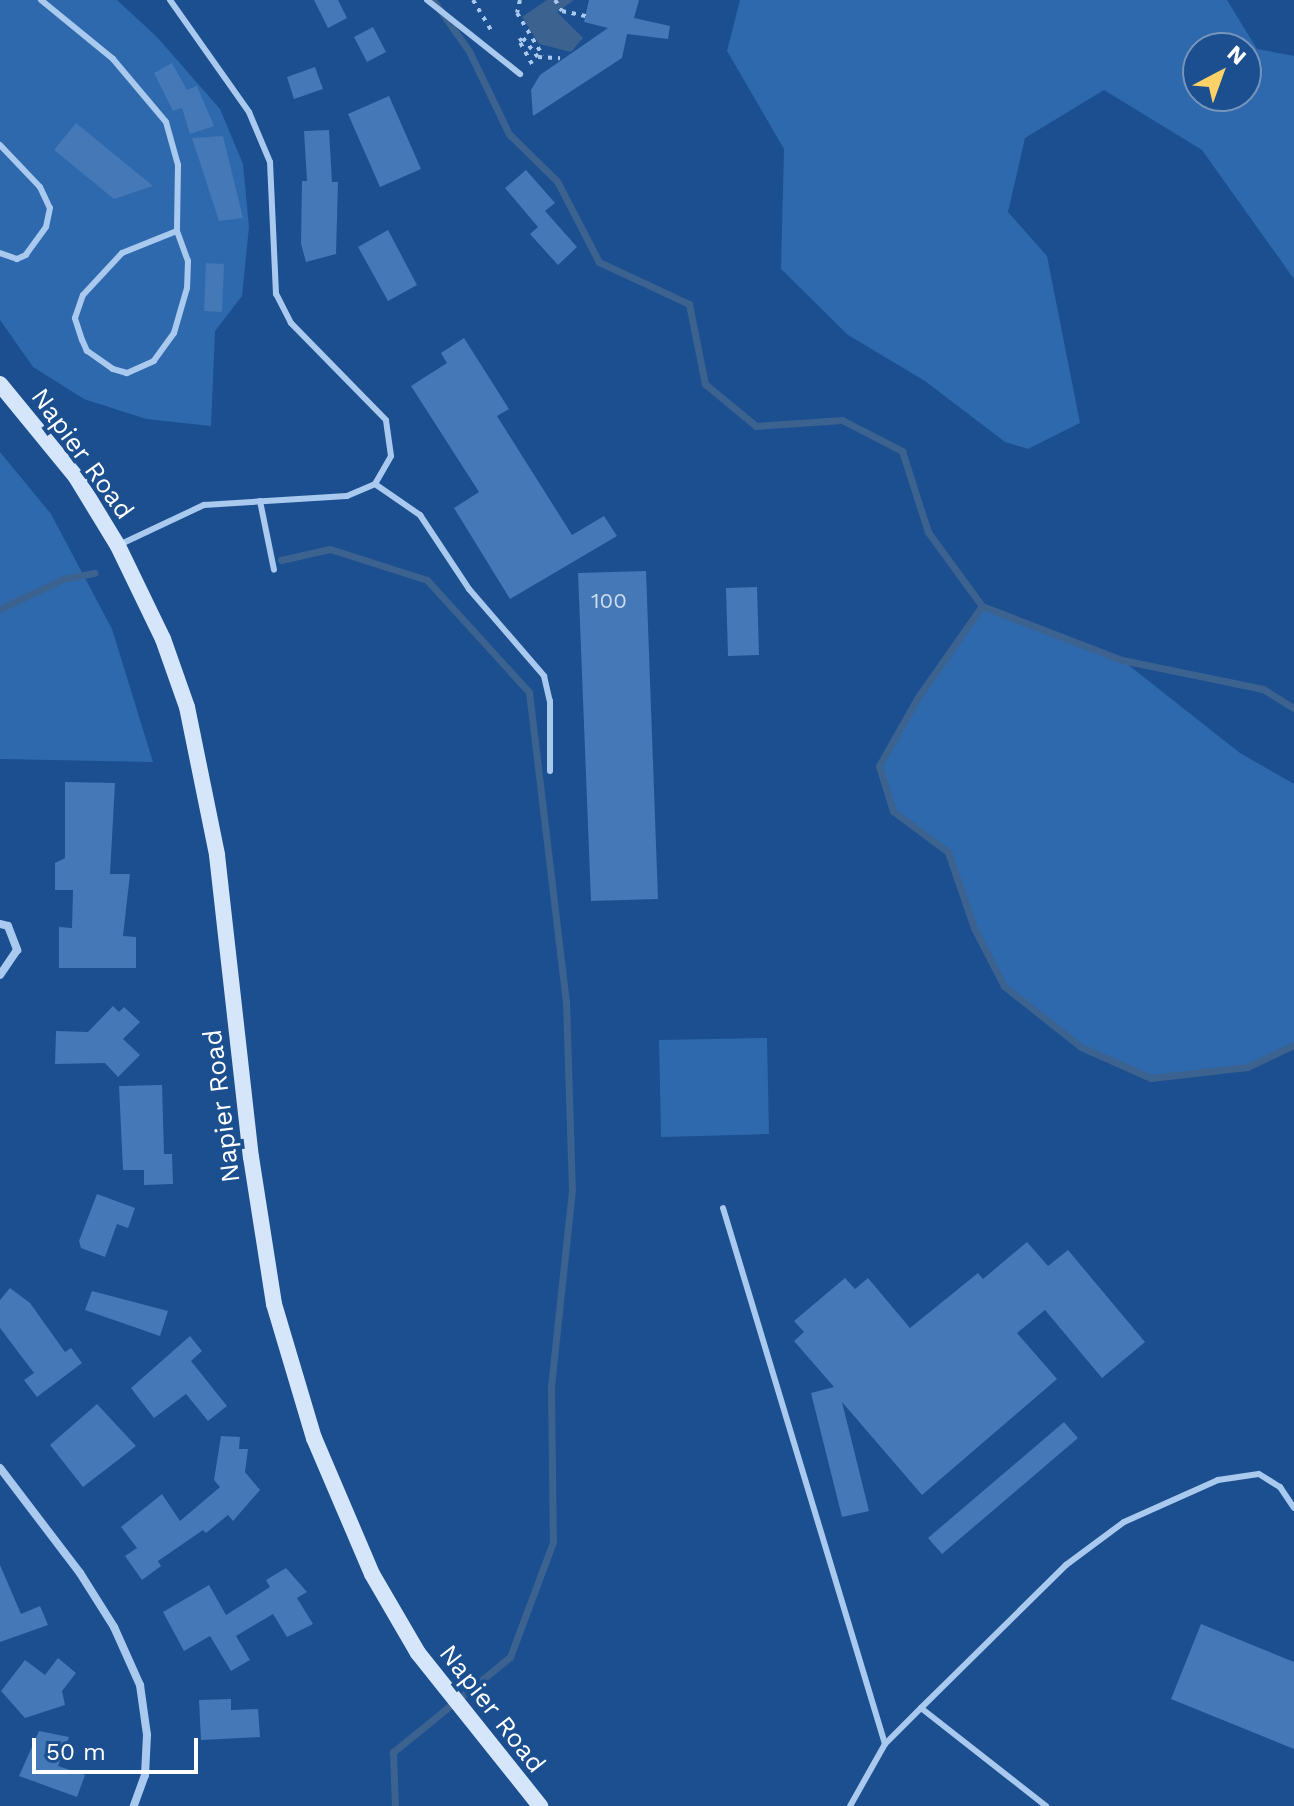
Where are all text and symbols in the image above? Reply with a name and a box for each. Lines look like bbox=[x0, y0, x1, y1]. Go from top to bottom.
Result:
north arrow bbox=[1182, 32, 1262, 112]
text: N bbox=[1222, 40, 1251, 70]
street label: Napier Road bbox=[24, 382, 140, 526]
house number: 100 bbox=[591, 588, 627, 614]
street label: Napier Road bbox=[197, 1027, 247, 1185]
street label: Napier Road bbox=[432, 1638, 552, 1780]
scale bar bbox=[36, 1722, 202, 1772]
text: 50 m bbox=[46, 1738, 106, 1766]

